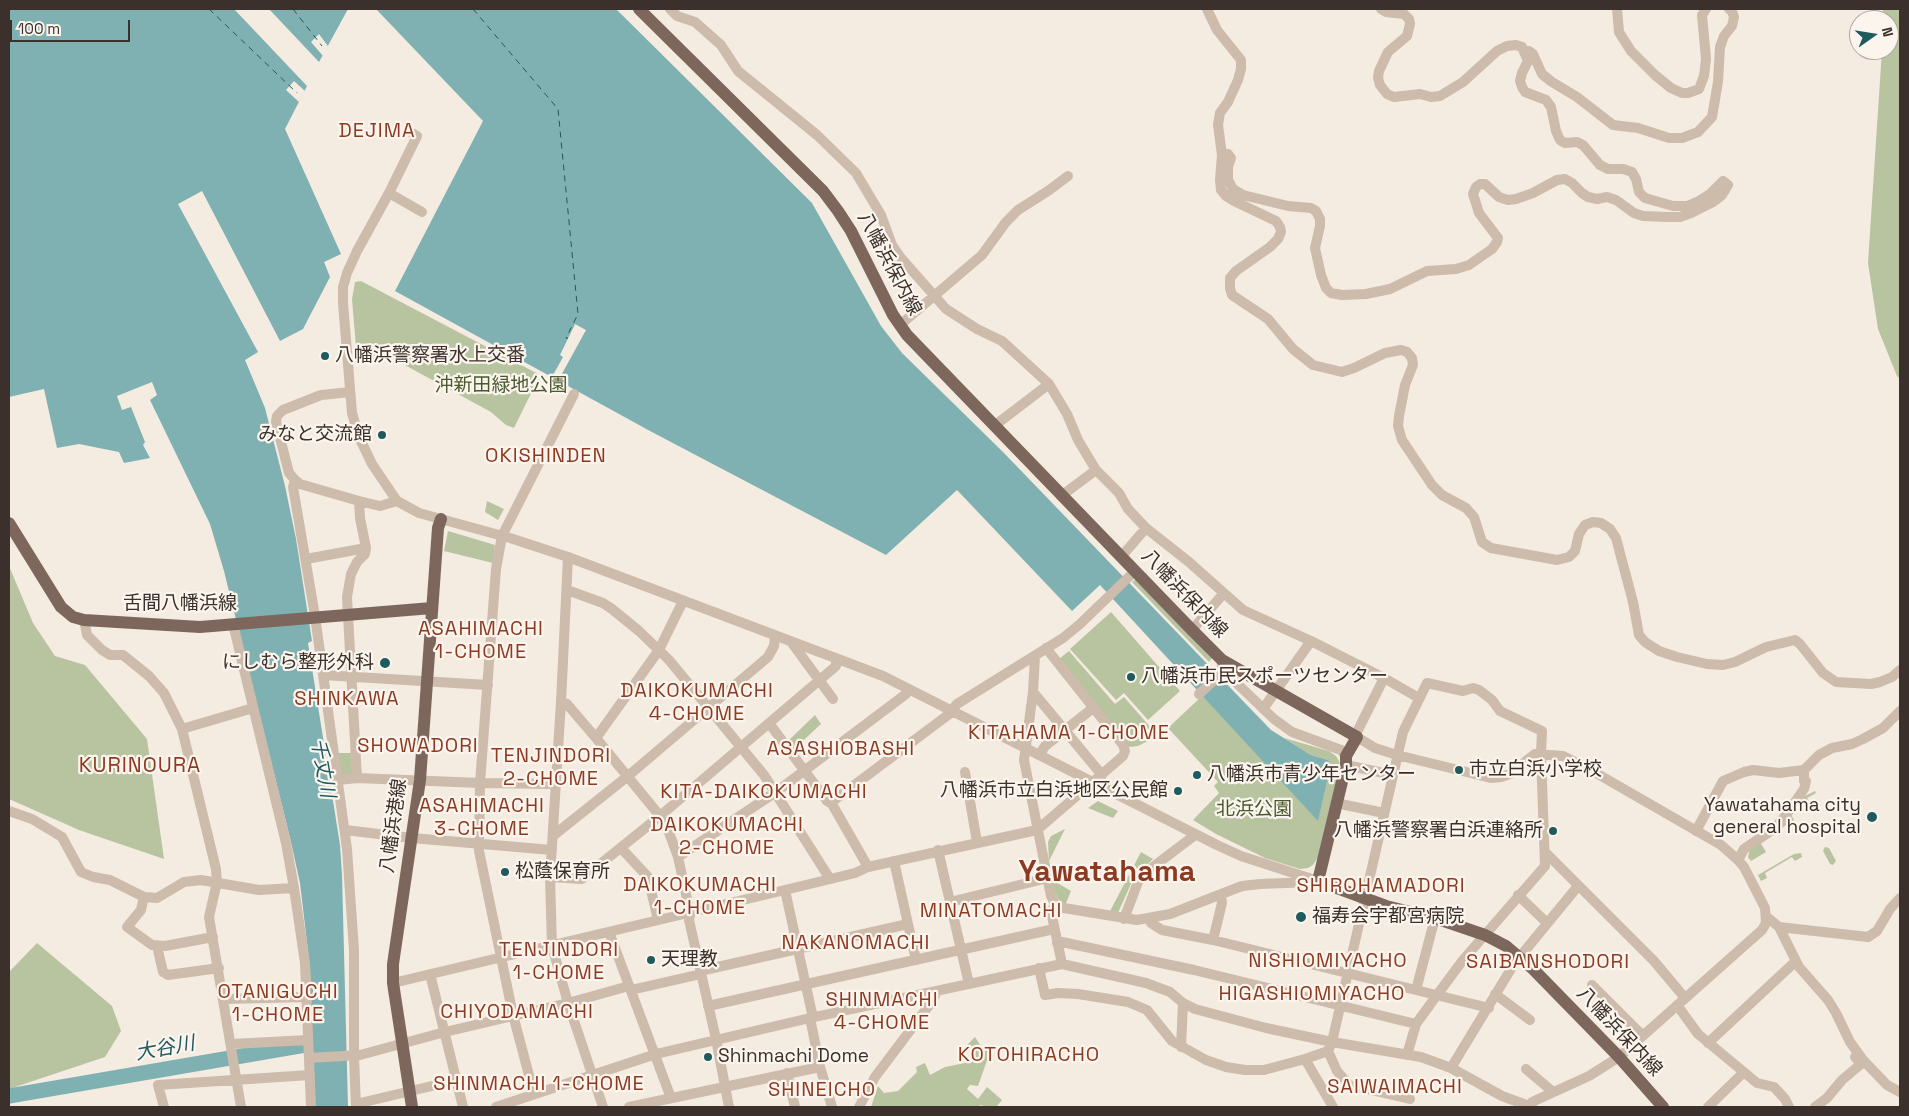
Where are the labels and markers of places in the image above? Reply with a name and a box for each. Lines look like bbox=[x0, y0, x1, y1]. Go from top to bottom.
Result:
place label: 八幡浜警察署水上交番 bbox=[335, 345, 525, 367]
marker: 八幡浜警察署水上交番 bbox=[319, 350, 331, 362]
place label: みなと交流館 bbox=[258, 424, 372, 446]
marker: みなと交流館 bbox=[376, 429, 388, 441]
place label: にしむら整形外科 bbox=[222, 652, 374, 674]
marker: にしむら整形外科 bbox=[378, 656, 392, 670]
place label: 八幡浜市民スポーツセンター bbox=[1141, 666, 1388, 688]
marker: 八幡浜市民スポーツセンター bbox=[1125, 671, 1137, 683]
place label: 市立白浜小学校 bbox=[1469, 759, 1602, 781]
place label: 八幡浜市青少年センター bbox=[1207, 764, 1416, 786]
marker: 市立白浜小学校 bbox=[1453, 764, 1465, 776]
marker: 八幡浜市青少年センター bbox=[1191, 769, 1203, 781]
place label: 八幡浜市立白浜地区公民館 bbox=[940, 780, 1168, 802]
marker: 八幡浜市立白浜地区公民館 bbox=[1172, 785, 1184, 797]
place label: Yawatahama city general hospital bbox=[1704, 795, 1861, 839]
marker: Yawatahama city general hospital bbox=[1865, 810, 1879, 824]
place label: 八幡浜警察署白浜連絡所 bbox=[1334, 820, 1543, 842]
marker: 八幡浜警察署白浜連絡所 bbox=[1547, 825, 1559, 837]
place label: 松蔭保育所 bbox=[515, 861, 610, 883]
marker: 松蔭保育所 bbox=[499, 866, 511, 878]
place label: 福寿会宇都宮病院 bbox=[1312, 906, 1464, 928]
marker: 福寿会宇都宮病院 bbox=[1294, 910, 1308, 924]
place label: 天理教 bbox=[661, 949, 718, 971]
marker: 天理教 bbox=[645, 954, 657, 966]
place label: Shinmachi Dome bbox=[718, 1046, 869, 1068]
marker: Shinmachi Dome bbox=[702, 1051, 714, 1063]

